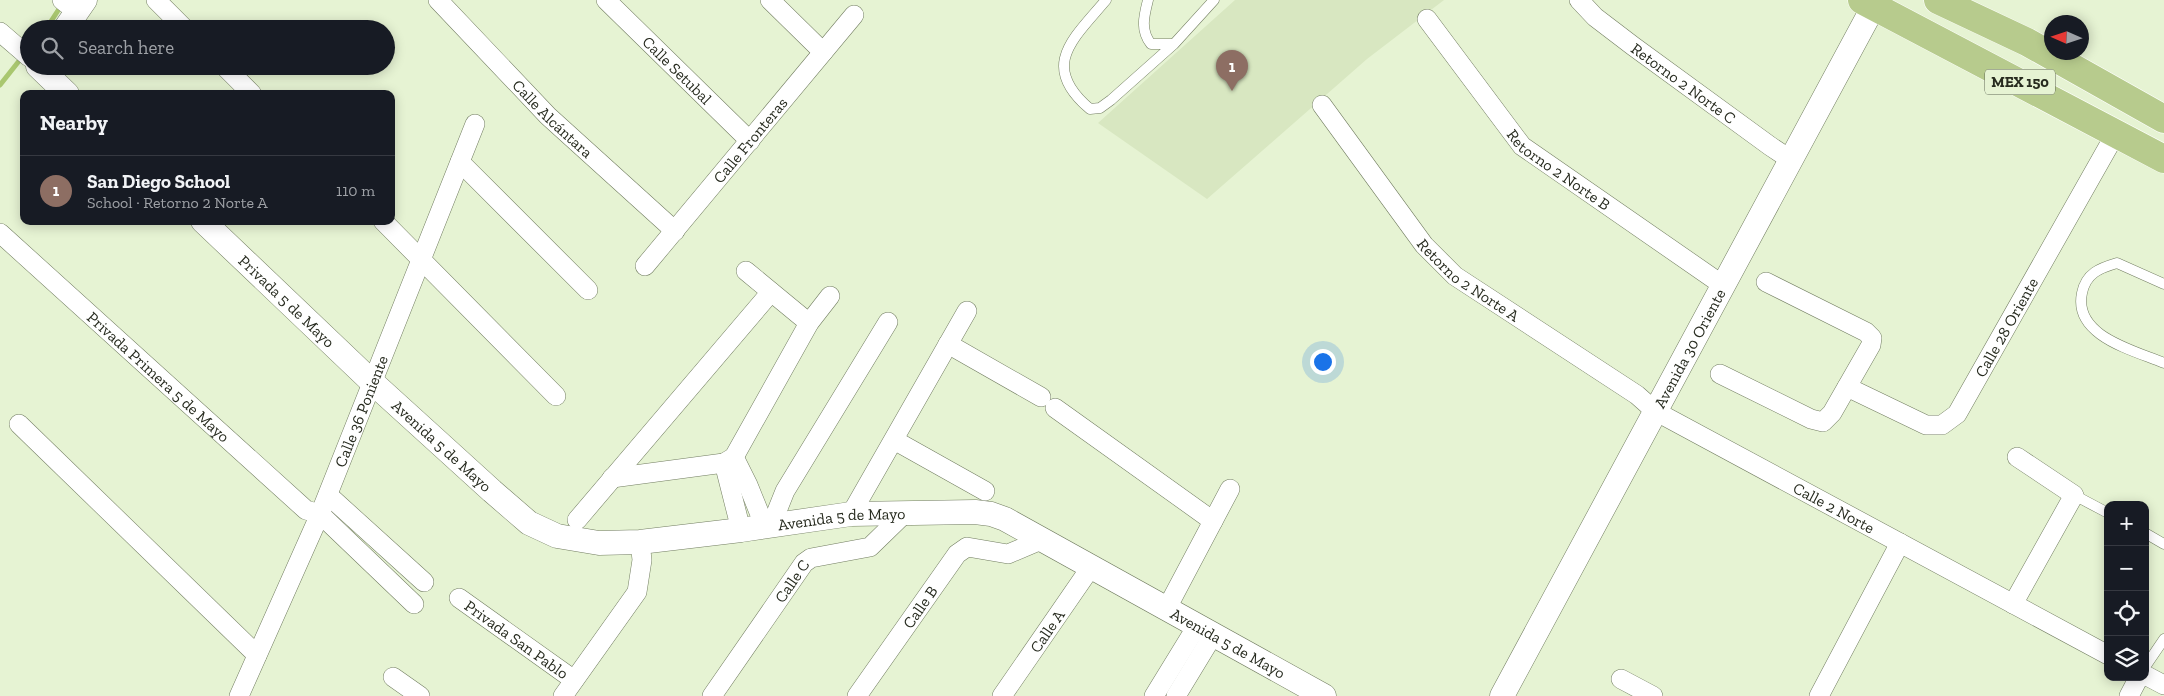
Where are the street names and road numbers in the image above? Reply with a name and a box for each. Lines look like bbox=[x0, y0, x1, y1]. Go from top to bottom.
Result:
street label: Calle Setubal bbox=[639, 32, 716, 108]
street label: Retorno 2 Norte C bbox=[1627, 39, 1740, 128]
road number: MEX 150 bbox=[1985, 70, 2055, 94]
street label: Calle Alcántara bbox=[508, 76, 597, 162]
street label: Calle Fronteras bbox=[709, 94, 791, 187]
street label: Retorno 2 Norte B bbox=[1503, 126, 1614, 215]
street label: Retorno 2 Norte A bbox=[1413, 235, 1523, 326]
street label: Privada 5 de Mayo bbox=[235, 251, 339, 352]
street label: Calle 28 Oriente bbox=[1971, 274, 2042, 381]
street label: Avenida 30 Oriente bbox=[1650, 286, 1730, 411]
street label: Privada Primera 5 de Mayo bbox=[83, 308, 233, 446]
street label: Calle 36 Poniente bbox=[331, 353, 392, 470]
street label: Avenida 5 de Mayo bbox=[388, 396, 496, 496]
street label: Calle 2 Norte bbox=[1790, 478, 1878, 537]
street label: Avenida 5 de Mayo bbox=[777, 504, 905, 535]
street label: Calle C bbox=[771, 556, 814, 606]
street label: Calle B bbox=[899, 582, 942, 632]
street label: Privada San Pablo bbox=[461, 596, 572, 683]
street label: Avenida 5 de Mayo bbox=[1167, 604, 1289, 683]
street label: Calle A bbox=[1026, 606, 1069, 656]

